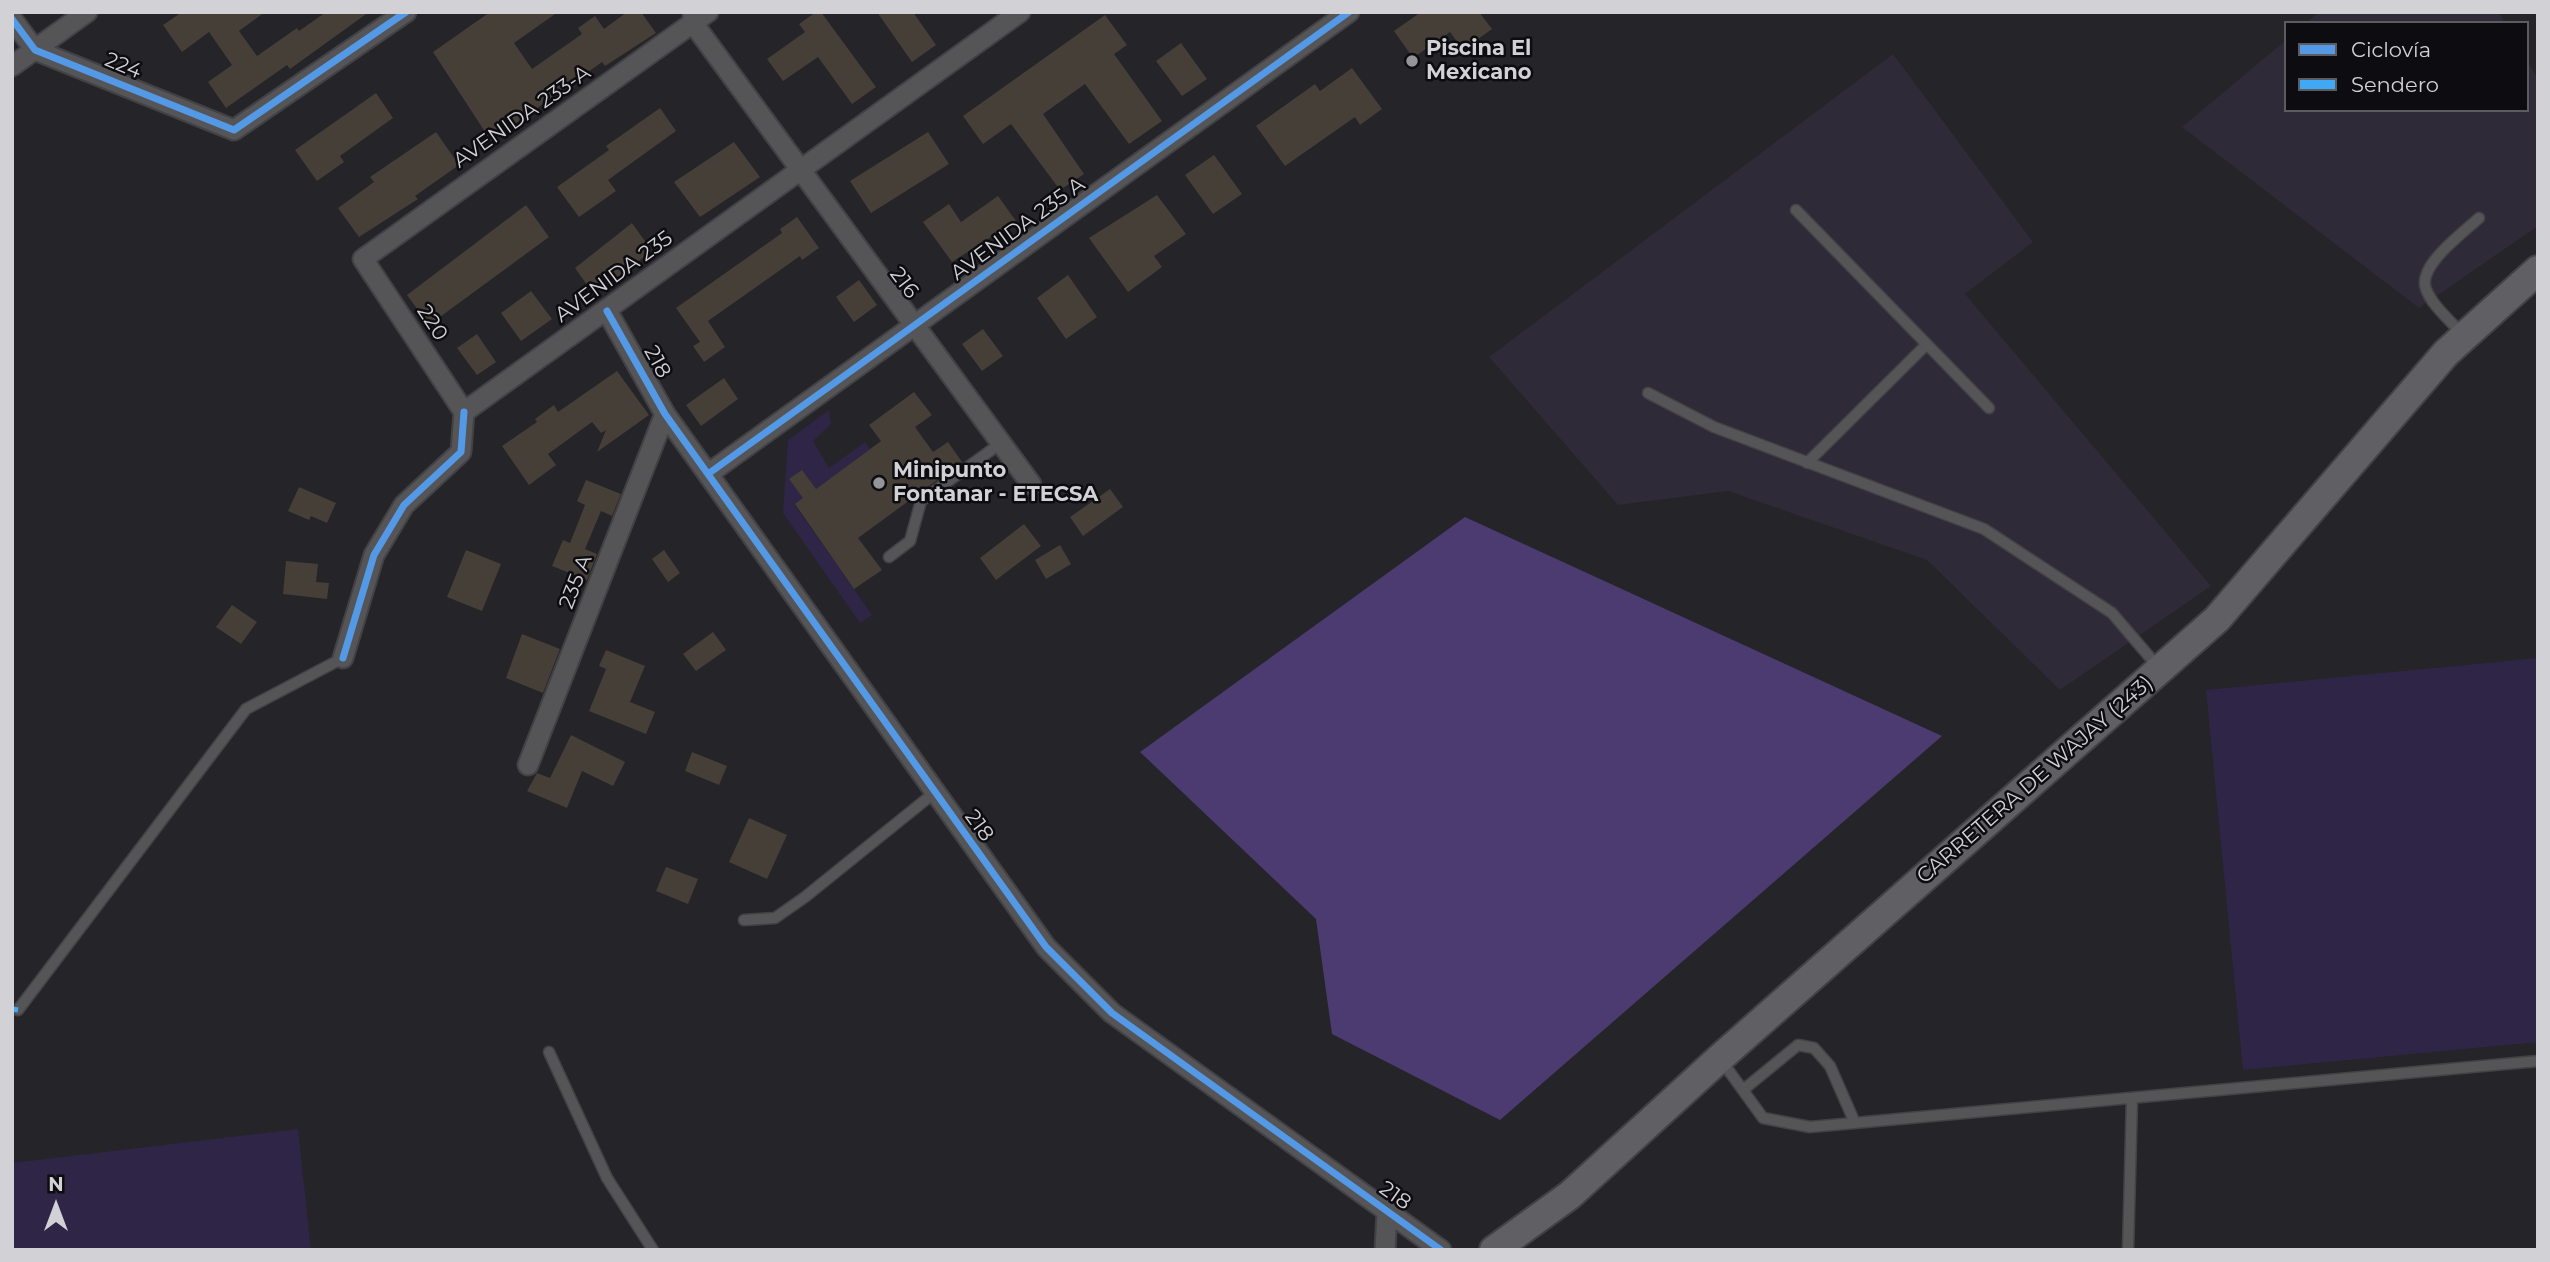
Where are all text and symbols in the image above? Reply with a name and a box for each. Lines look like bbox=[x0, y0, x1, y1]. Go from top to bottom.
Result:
legend bbox=[2284, 21, 2529, 112]
place label: Piscina El Mexicano bbox=[1426, 36, 1532, 86]
text: Ciclovía bbox=[2351, 37, 2431, 62]
street label: 224 bbox=[101, 47, 145, 85]
marker: Piscina El Mexicano bbox=[1404, 53, 1420, 69]
street label: AVENIDA 233-A bbox=[448, 60, 596, 174]
text: Sendero bbox=[2351, 72, 2439, 97]
street label: AVENIDA 235 A bbox=[946, 172, 1090, 286]
street label: AVENIDA 235 bbox=[550, 226, 678, 328]
street label: 216 bbox=[884, 263, 924, 303]
street label: 220 bbox=[411, 300, 453, 346]
street label: 218 bbox=[638, 342, 676, 382]
place label: Minipunto Fontanar - ETECSA bbox=[893, 458, 1098, 508]
marker: Minipunto Fontanar - ETECSA bbox=[871, 475, 887, 491]
street label: 235 A bbox=[554, 551, 598, 613]
street label: CARRETERA DE WAJAY (243) bbox=[1912, 671, 2158, 889]
street label: 218 bbox=[959, 805, 999, 847]
north arrow bbox=[21, 1171, 91, 1241]
text: N bbox=[48, 1173, 64, 1196]
street label: 218 bbox=[1374, 1176, 1416, 1216]

